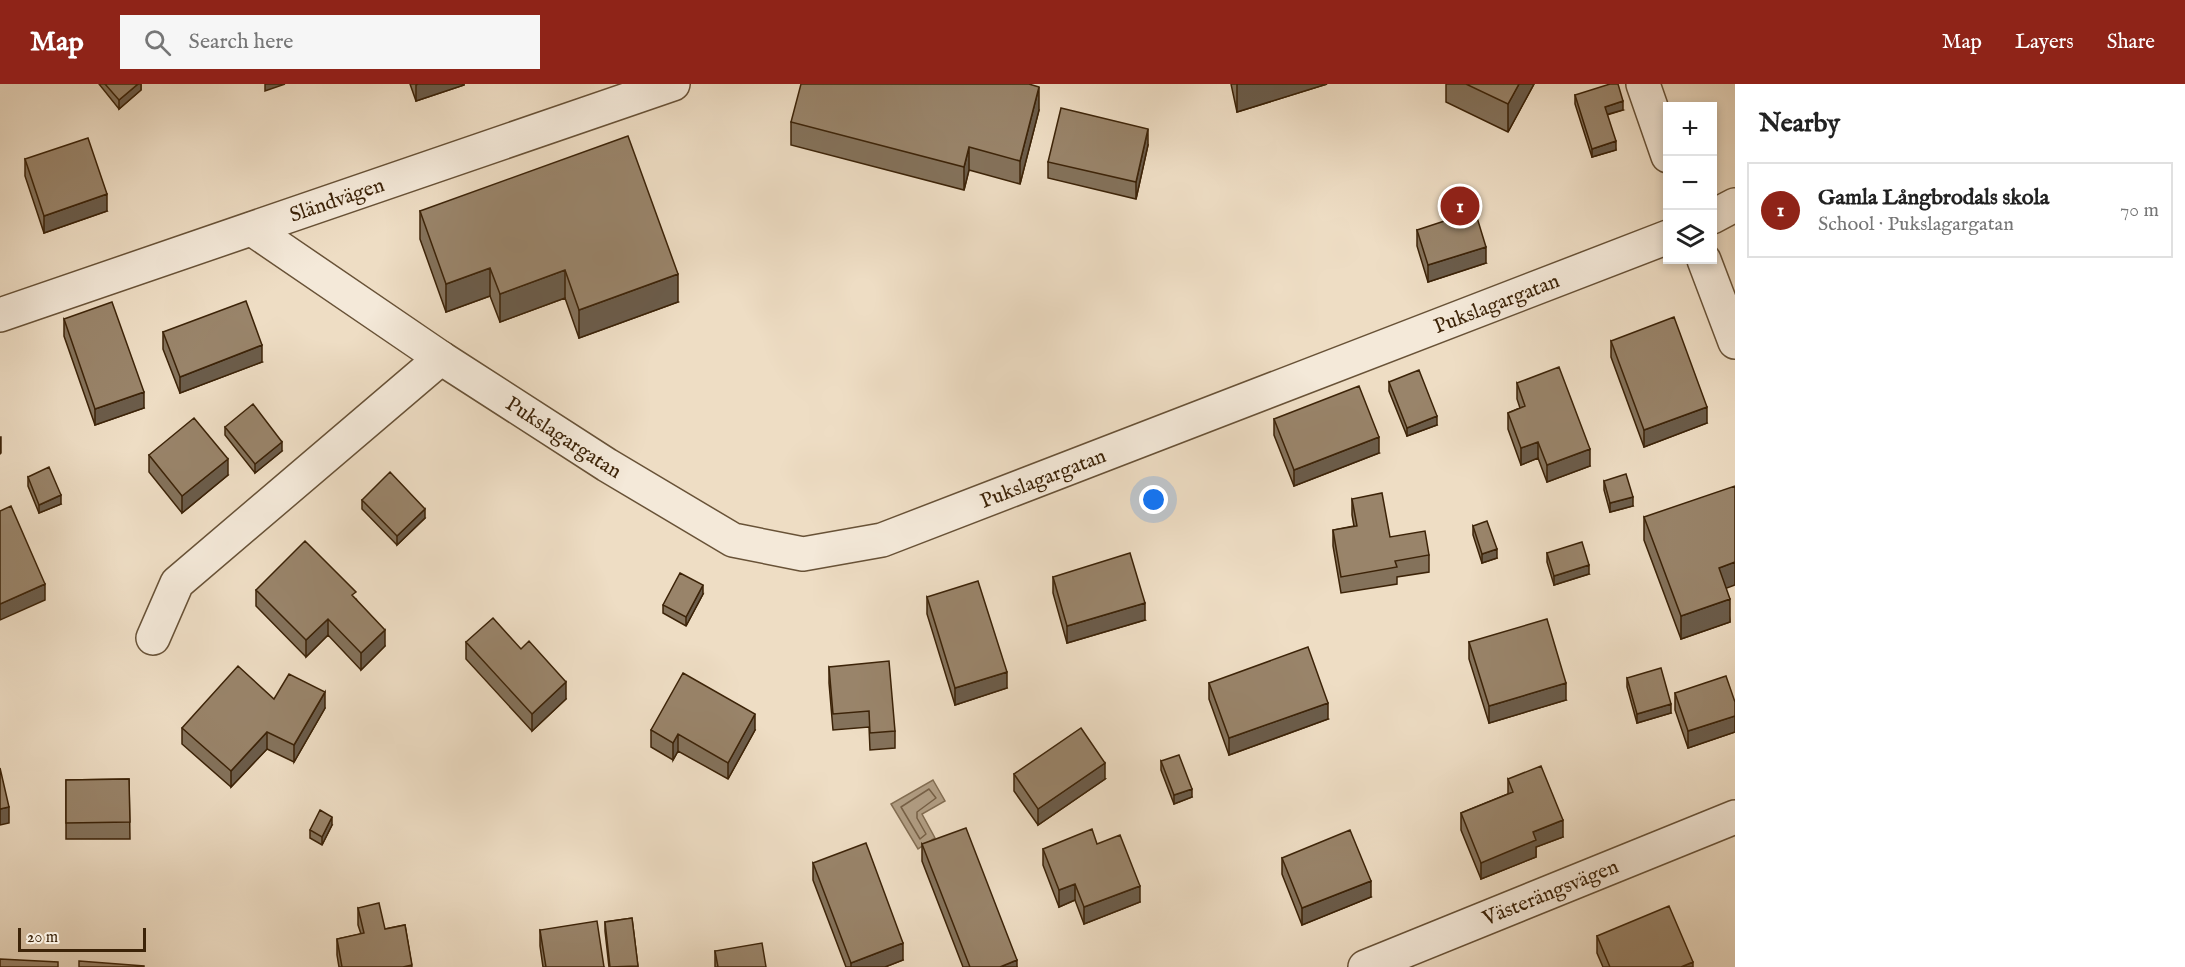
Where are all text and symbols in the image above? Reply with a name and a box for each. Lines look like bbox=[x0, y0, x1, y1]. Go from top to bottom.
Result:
search box bbox=[120, 15, 540, 69]
text: Map bbox=[30, 25, 84, 60]
icon: search bbox=[141, 26, 174, 59]
text: Search here bbox=[189, 28, 293, 56]
text: Map bbox=[1942, 29, 1982, 56]
text: Layers bbox=[2015, 29, 2074, 56]
text: Share bbox=[2107, 29, 2155, 56]
map controls bbox=[1663, 102, 1717, 264]
button: + bbox=[1663, 102, 1717, 156]
text: Nearby bbox=[1759, 107, 1840, 140]
button: − bbox=[1663, 156, 1717, 210]
street label: Sländvägen bbox=[286, 172, 388, 230]
pin: 1 bbox=[1440, 184, 1480, 228]
text: Gamla Långbrodals skola bbox=[1818, 184, 2049, 212]
text: 1 bbox=[1777, 198, 1784, 223]
text: 70 m bbox=[2120, 198, 2159, 223]
button: layers bbox=[1663, 210, 1717, 264]
text: School · Pukslagargatan bbox=[1818, 212, 2014, 237]
street label: Pukslagargatan bbox=[1430, 268, 1564, 341]
street label: Pukslagargatan bbox=[500, 391, 626, 486]
street label: Pukslagargatan bbox=[977, 443, 1110, 516]
your location bbox=[1139, 485, 1168, 514]
street label: Västerängsvägen bbox=[1478, 854, 1623, 933]
scale bar bbox=[18, 925, 146, 952]
text: 20 m bbox=[27, 928, 58, 948]

